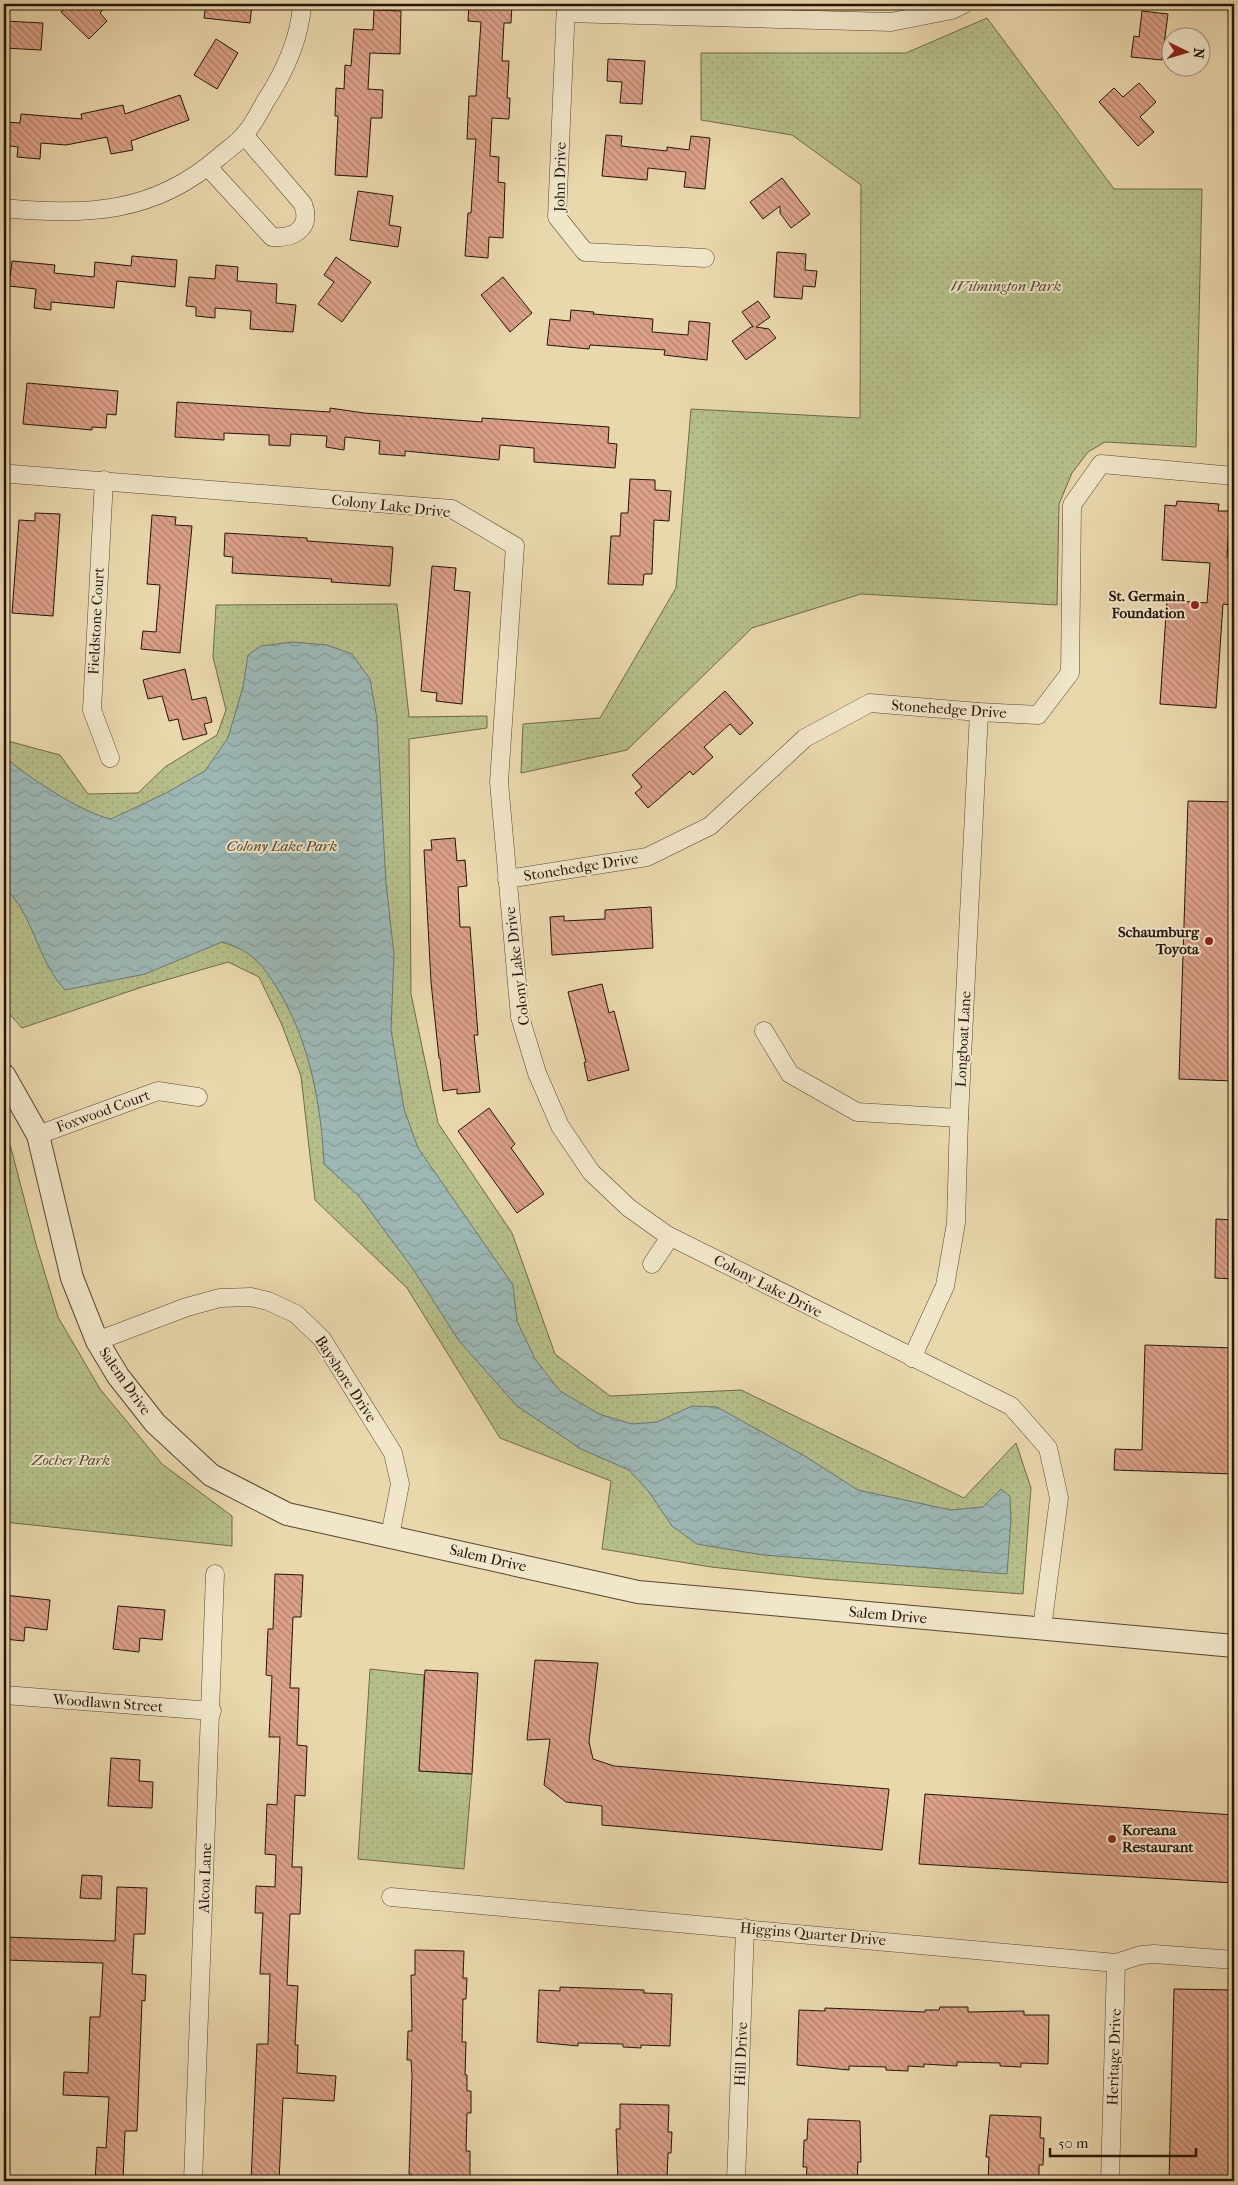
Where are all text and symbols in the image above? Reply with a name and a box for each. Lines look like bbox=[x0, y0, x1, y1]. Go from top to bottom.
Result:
north arrow bbox=[1160, 28, 1210, 78]
text: N bbox=[1189, 47, 1207, 59]
street label: John Drive bbox=[550, 141, 570, 213]
park label: Wilmington Park bbox=[951, 277, 1061, 295]
street label: Colony Lake Drive bbox=[331, 491, 452, 521]
street label: Fieldstone Court bbox=[84, 566, 108, 675]
place label: St. Germain Foundation bbox=[1109, 587, 1185, 622]
marker: St. Germain Foundation bbox=[1189, 599, 1201, 611]
street label: Stonehedge Drive bbox=[891, 696, 1008, 722]
park label: Colony Lake Park bbox=[227, 837, 338, 855]
street label: Stonehedge Drive bbox=[522, 849, 640, 885]
street label: Colony Lake Drive bbox=[501, 905, 533, 1026]
place label: Schaumburg Toyota bbox=[1118, 923, 1200, 958]
marker: Schaumburg Toyota bbox=[1203, 935, 1215, 947]
street label: Longboat Lane bbox=[951, 990, 975, 1088]
street label: Foxwood Court bbox=[54, 1085, 153, 1136]
street label: Colony Lake Drive bbox=[711, 1251, 826, 1321]
street label: Bayshore Drive bbox=[311, 1332, 381, 1426]
street label: Salem Drive bbox=[95, 1344, 155, 1419]
park label: Zocher Park bbox=[31, 1451, 110, 1469]
street label: Salem Drive bbox=[448, 1540, 529, 1576]
street label: Salem Drive bbox=[848, 1603, 928, 1627]
street label: Woodlawn Street bbox=[51, 1690, 164, 1716]
place label: Koreana Restaurant bbox=[1122, 1821, 1194, 1856]
marker: Koreana Restaurant bbox=[1106, 1833, 1118, 1845]
street label: Alcoa Lane bbox=[195, 1842, 215, 1914]
street label: Higgins Quarter Drive bbox=[739, 1919, 887, 1949]
street label: Heritage Drive bbox=[1103, 2007, 1125, 2106]
street label: Hill Drive bbox=[731, 2021, 751, 2087]
scale bar bbox=[1050, 2125, 1197, 2157]
text: 50 m bbox=[1058, 2134, 1089, 2152]

